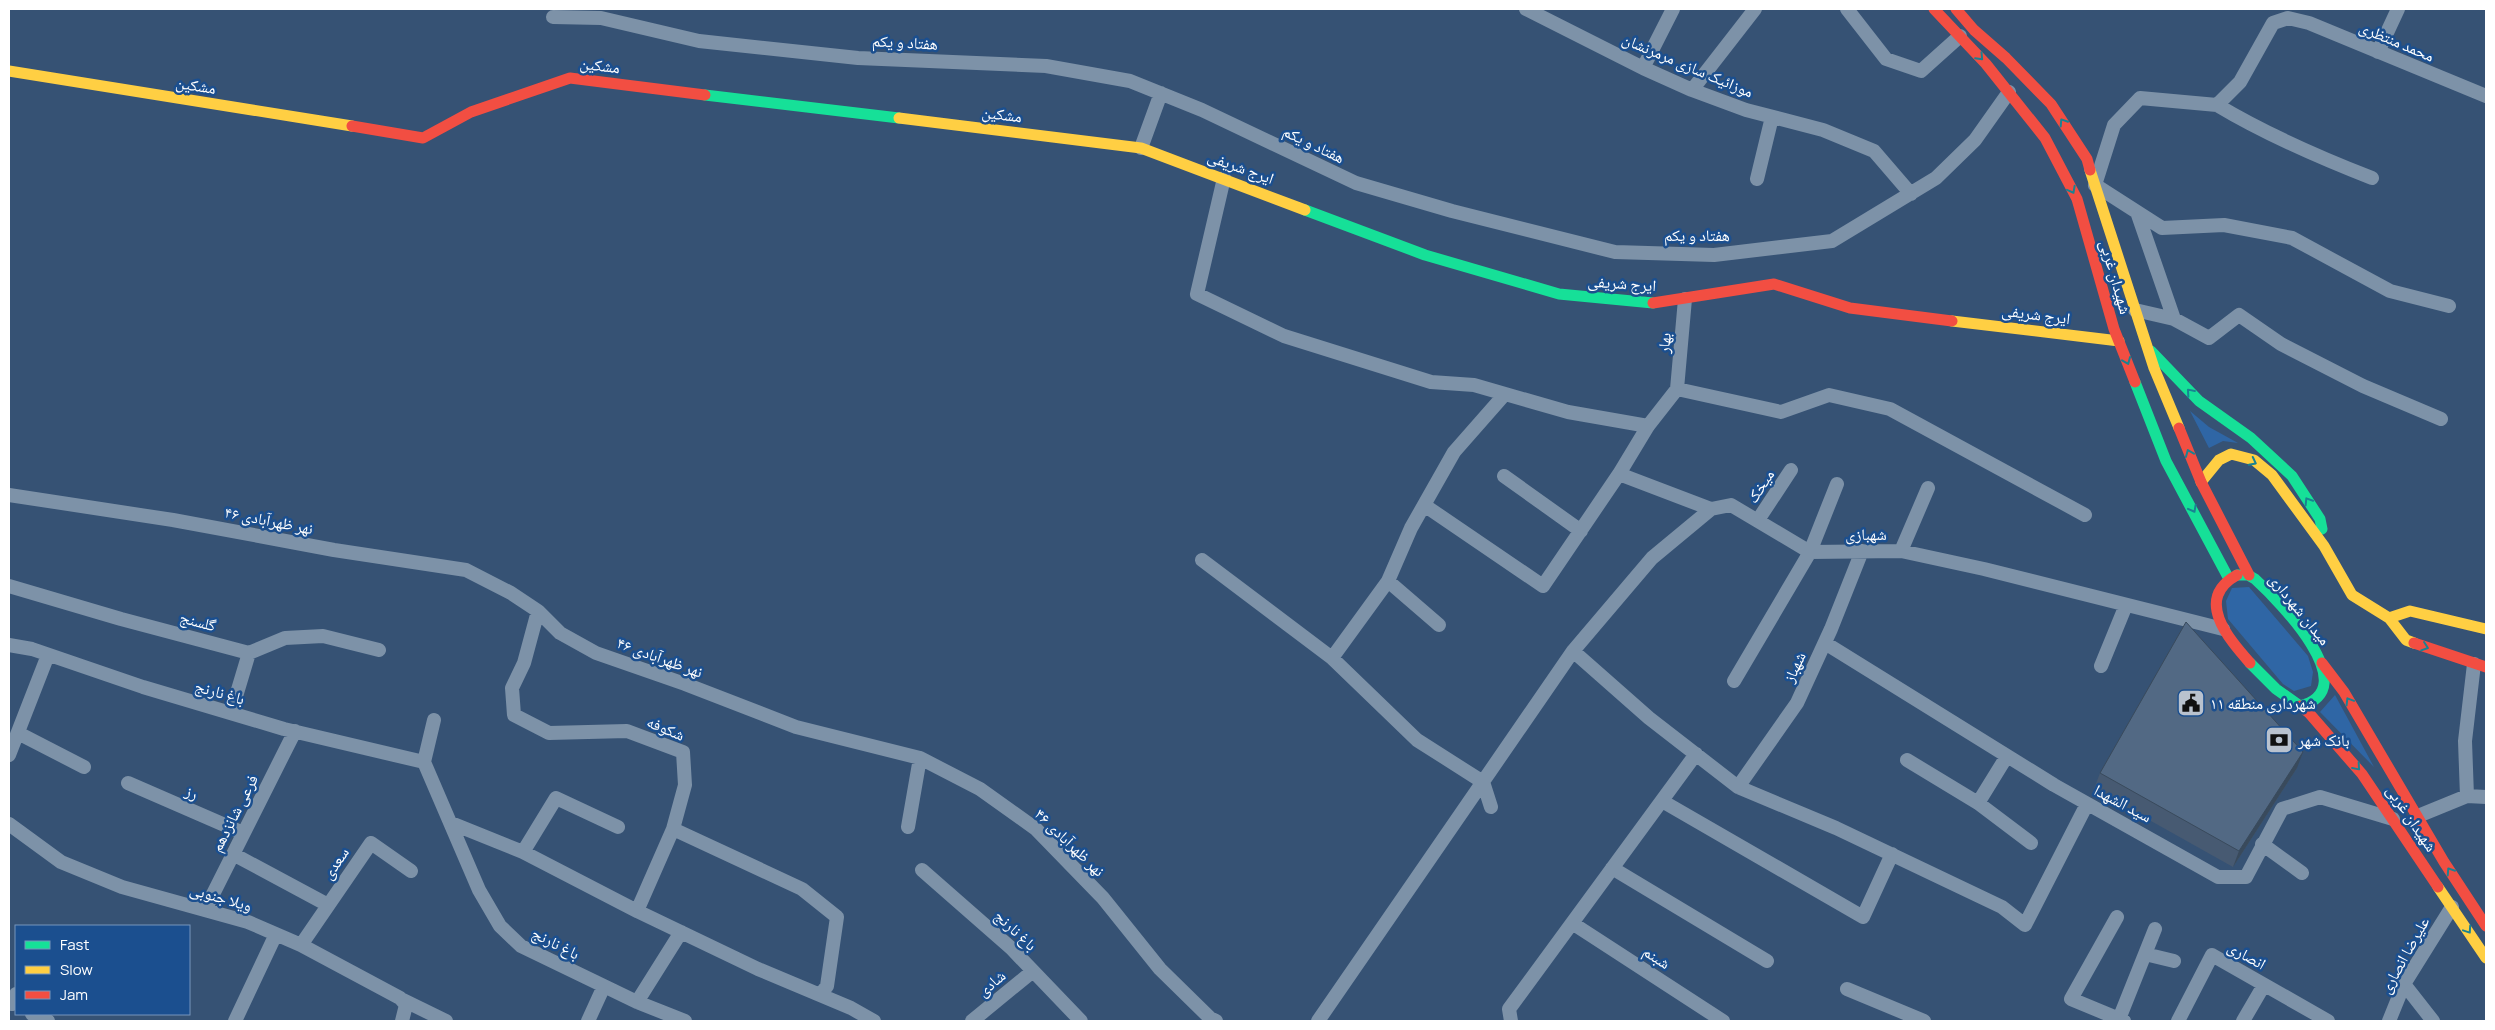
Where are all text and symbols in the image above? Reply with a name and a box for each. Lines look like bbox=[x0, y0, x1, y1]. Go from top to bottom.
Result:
street label: محمد منتظری bbox=[2356, 15, 2438, 67]
street label: موزائیک سازی مرمرنشان bbox=[1619, 27, 1757, 103]
street label: هفتاد و یکم bbox=[872, 29, 938, 55]
street label: مشکین bbox=[579, 52, 621, 78]
one-way arrow bbox=[1974, 52, 1983, 61]
street label: مشکین bbox=[174, 71, 218, 99]
street label: مشکین bbox=[981, 101, 1023, 127]
one-way arrow bbox=[2060, 119, 2069, 128]
street label: هفتاد و یکم bbox=[1280, 120, 1348, 168]
street label: ایرج شریفی bbox=[1205, 145, 1277, 189]
one-way arrow bbox=[2066, 184, 2076, 193]
street label: هفتاد و یکم bbox=[1664, 224, 1730, 246]
street label: شهیدان غربی bbox=[2095, 237, 2137, 317]
street label: ایرج شریفی bbox=[1587, 270, 1657, 296]
street label: ایرج شریفی bbox=[2001, 299, 2071, 329]
street label: بهار bbox=[1652, 332, 1676, 355]
one-way arrow bbox=[2120, 356, 2131, 365]
one-way arrow bbox=[2187, 388, 2196, 397]
one-way arrow bbox=[2185, 449, 2195, 458]
one-way arrow bbox=[2248, 456, 2257, 466]
street label: میخک bbox=[1741, 465, 1779, 507]
one-way arrow bbox=[2305, 497, 2315, 506]
street label: نهر ظهرآبادی ۴۶ bbox=[223, 501, 315, 539]
one-way arrow bbox=[2186, 504, 2196, 513]
street label: شهبازی bbox=[1845, 523, 1887, 545]
street label: میدان شهرداری bbox=[2264, 568, 2336, 650]
street label: گلسنج bbox=[178, 606, 219, 636]
street label: نهر ظهرآبادی ۴۶ bbox=[614, 631, 706, 683]
one-way arrow bbox=[2421, 641, 2429, 651]
street label: شهباز bbox=[1777, 648, 1811, 687]
street label: باغ نارنج bbox=[192, 674, 248, 710]
public building icon: شهرداری منطقه ۱۱ bbox=[2176, 688, 2206, 718]
place label: شهرداری منطقه ۱۱ bbox=[2210, 692, 2316, 714]
one-way arrow bbox=[2345, 698, 2355, 707]
street label: شکوفه bbox=[644, 710, 688, 746]
bank icon: بانک شهر bbox=[2264, 725, 2294, 755]
place label: بانک شهر bbox=[2297, 729, 2350, 751]
one-way arrow bbox=[2351, 762, 2360, 771]
street label: فرعی شانزدهم bbox=[205, 771, 263, 855]
street label: رز bbox=[181, 779, 202, 805]
street label: سید الشهدا bbox=[2090, 779, 2156, 827]
street label: شهیدان غربی bbox=[2382, 780, 2442, 856]
street label: نهر ظهرآبادی ۴۶ bbox=[1030, 803, 1110, 881]
street label: سعدی bbox=[316, 842, 354, 884]
one-way arrow bbox=[2447, 867, 2457, 876]
street label: ویلا جنوبی bbox=[187, 878, 255, 916]
street label: باغ نارنج bbox=[990, 905, 1042, 955]
street label: علیرضا انصاری bbox=[2374, 913, 2434, 997]
street label: باغ نارنج bbox=[528, 922, 584, 964]
legend bbox=[15, 925, 190, 1015]
one-way arrow bbox=[2462, 925, 2472, 934]
text: Fast bbox=[60, 934, 89, 955]
street label: انصاری bbox=[2224, 935, 2270, 975]
street label: شبنم bbox=[1639, 940, 1675, 974]
text: Slow bbox=[60, 959, 93, 980]
street label: شادی bbox=[972, 965, 1010, 1001]
text: Jam bbox=[60, 984, 88, 1005]

